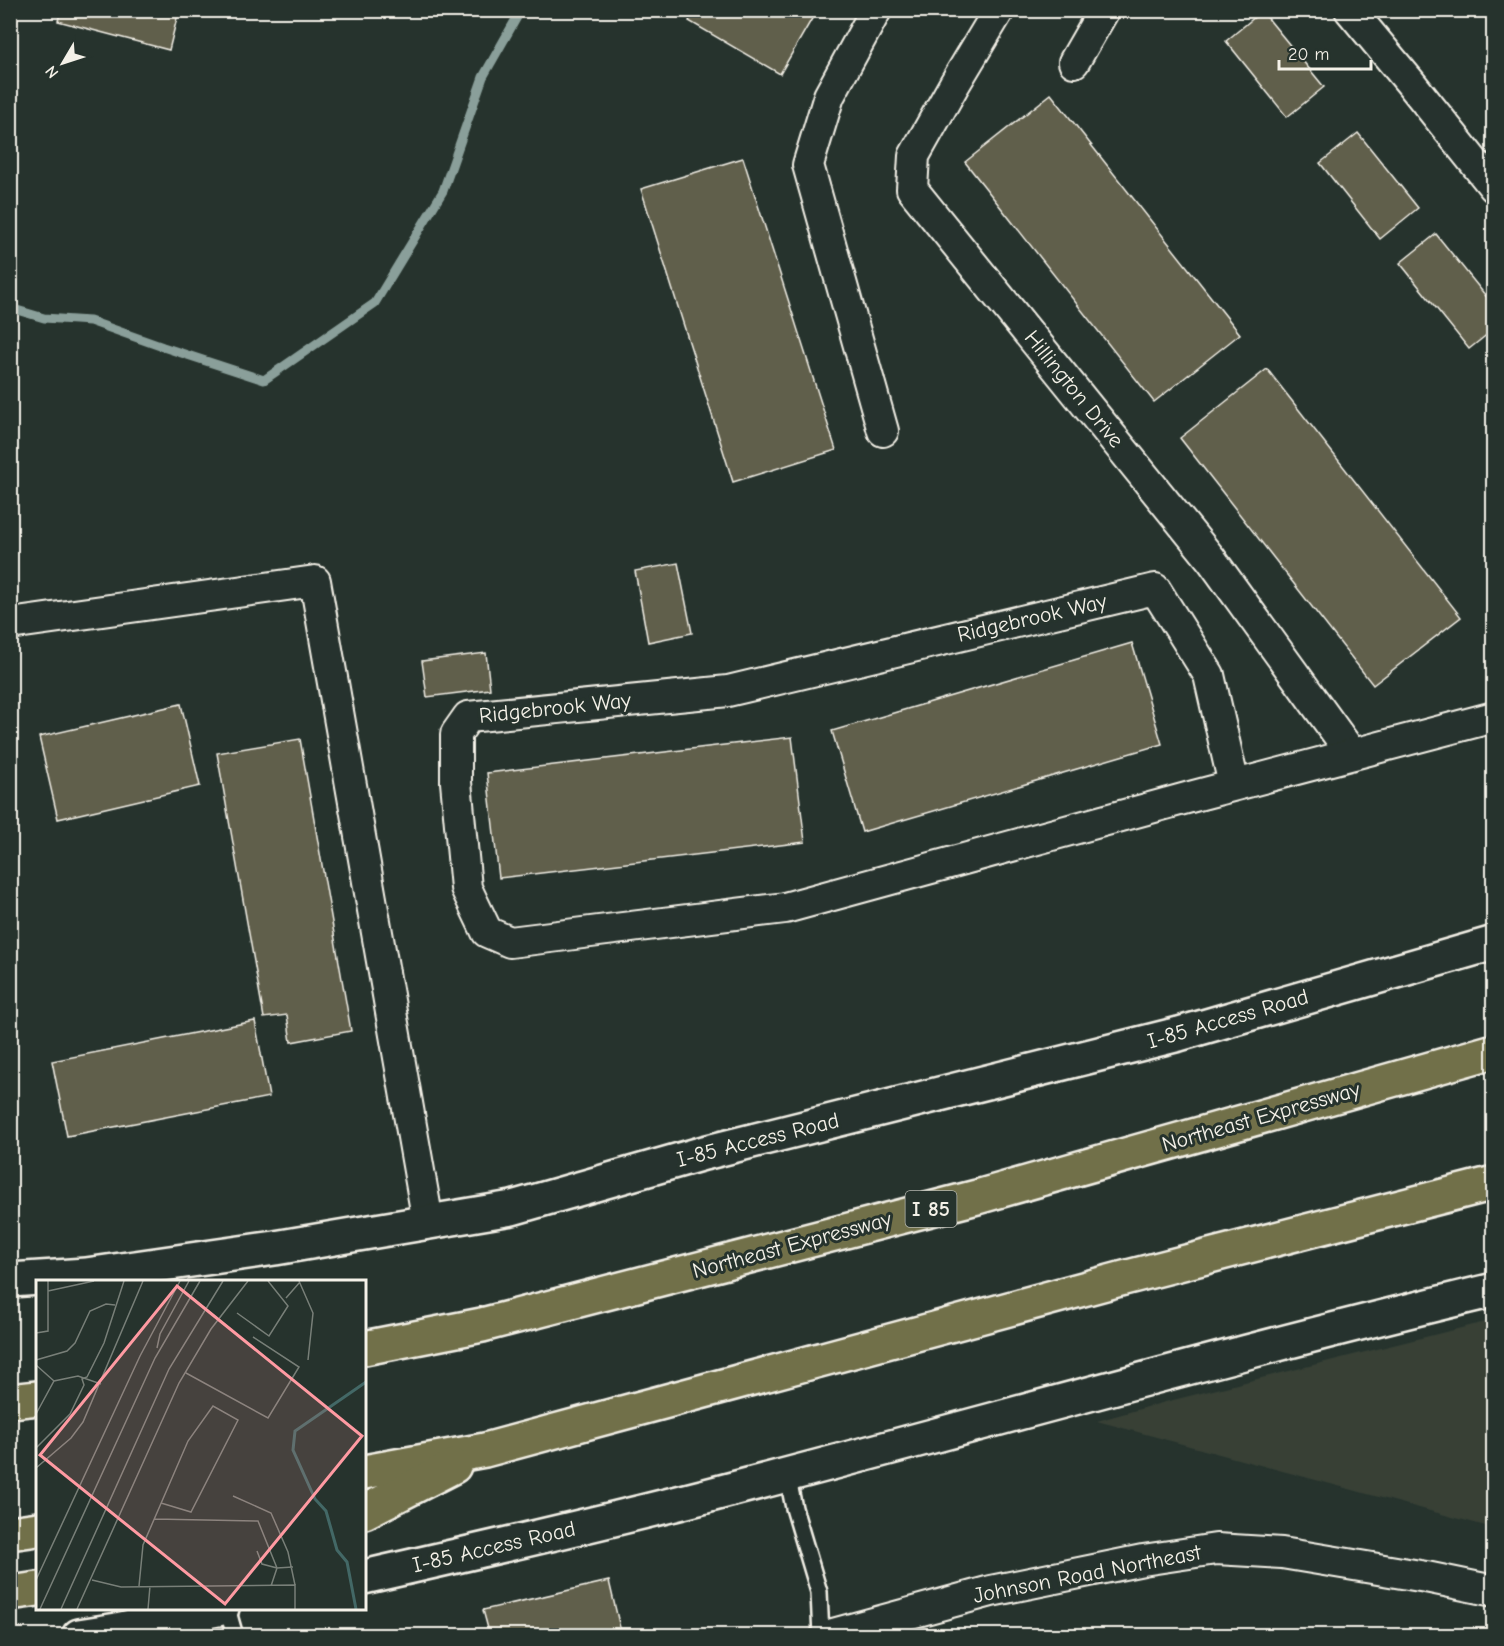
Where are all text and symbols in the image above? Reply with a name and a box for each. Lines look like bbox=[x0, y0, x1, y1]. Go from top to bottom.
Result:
north arrow bbox=[33, 33, 93, 93]
scale bar bbox=[1279, 33, 1370, 71]
text: 20 m bbox=[1288, 44, 1329, 65]
text: N bbox=[42, 62, 62, 82]
street label: Hillington Drive bbox=[1019, 325, 1129, 453]
street label: Ridgebrook Way bbox=[955, 588, 1109, 648]
street label: Ridgebrook Way bbox=[478, 687, 632, 729]
street label: I-85 Access Road bbox=[1145, 984, 1311, 1054]
street label: Northeast Expressway bbox=[1159, 1076, 1363, 1158]
street label: I-85 Access Road bbox=[674, 1107, 842, 1173]
road number: I 85 bbox=[906, 1191, 956, 1227]
street label: Northeast Expressway bbox=[690, 1206, 895, 1284]
inset map bbox=[36, 1280, 366, 1610]
street label: I-85 Access Road bbox=[410, 1516, 578, 1578]
street label: Johnson Road Northeast bbox=[971, 1539, 1204, 1609]

